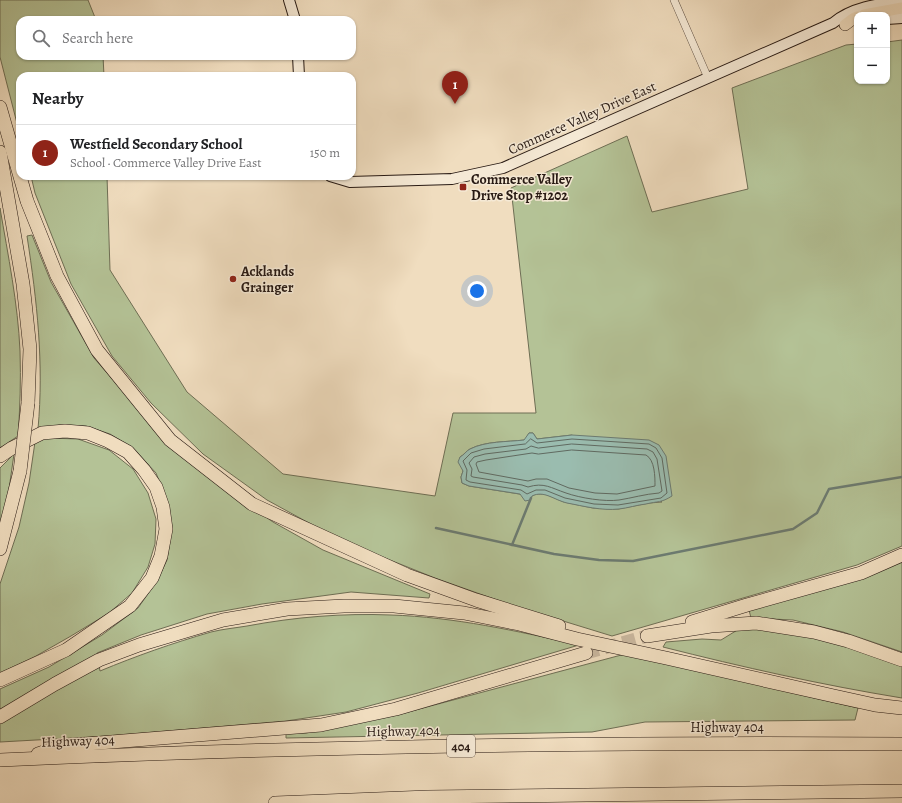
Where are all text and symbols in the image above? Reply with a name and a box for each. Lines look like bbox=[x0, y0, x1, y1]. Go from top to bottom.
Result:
map controls bbox=[854, 12, 890, 84]
button: + bbox=[854, 12, 890, 48]
search box bbox=[16, 16, 356, 60]
icon: search bbox=[30, 27, 52, 49]
text: Search here bbox=[62, 28, 133, 48]
button: − bbox=[854, 48, 890, 84]
pin: 1 bbox=[442, 71, 468, 104]
street label: Commerce Valley Drive East bbox=[505, 77, 659, 159]
text: Nearby bbox=[32, 87, 83, 110]
text: Westfield Secondary School bbox=[70, 134, 242, 154]
text: 1 bbox=[43, 144, 47, 161]
text: 150 m bbox=[310, 144, 340, 161]
text: School · Commerce Valley Drive East bbox=[70, 154, 262, 171]
place label: Commerce Valley Drive Stop #1202 bbox=[471, 170, 572, 205]
marker: Commerce Valley Drive Stop #1202 bbox=[458, 182, 468, 192]
place label: Acklands Grainger bbox=[240, 262, 295, 297]
marker: Acklands Grainger bbox=[228, 274, 238, 284]
your location bbox=[467, 281, 487, 301]
street label: Highway 404 bbox=[690, 718, 764, 737]
street label: Highway 404 bbox=[366, 721, 440, 741]
street label: Highway 404 bbox=[41, 730, 115, 752]
road number: 404 bbox=[447, 735, 475, 757]

